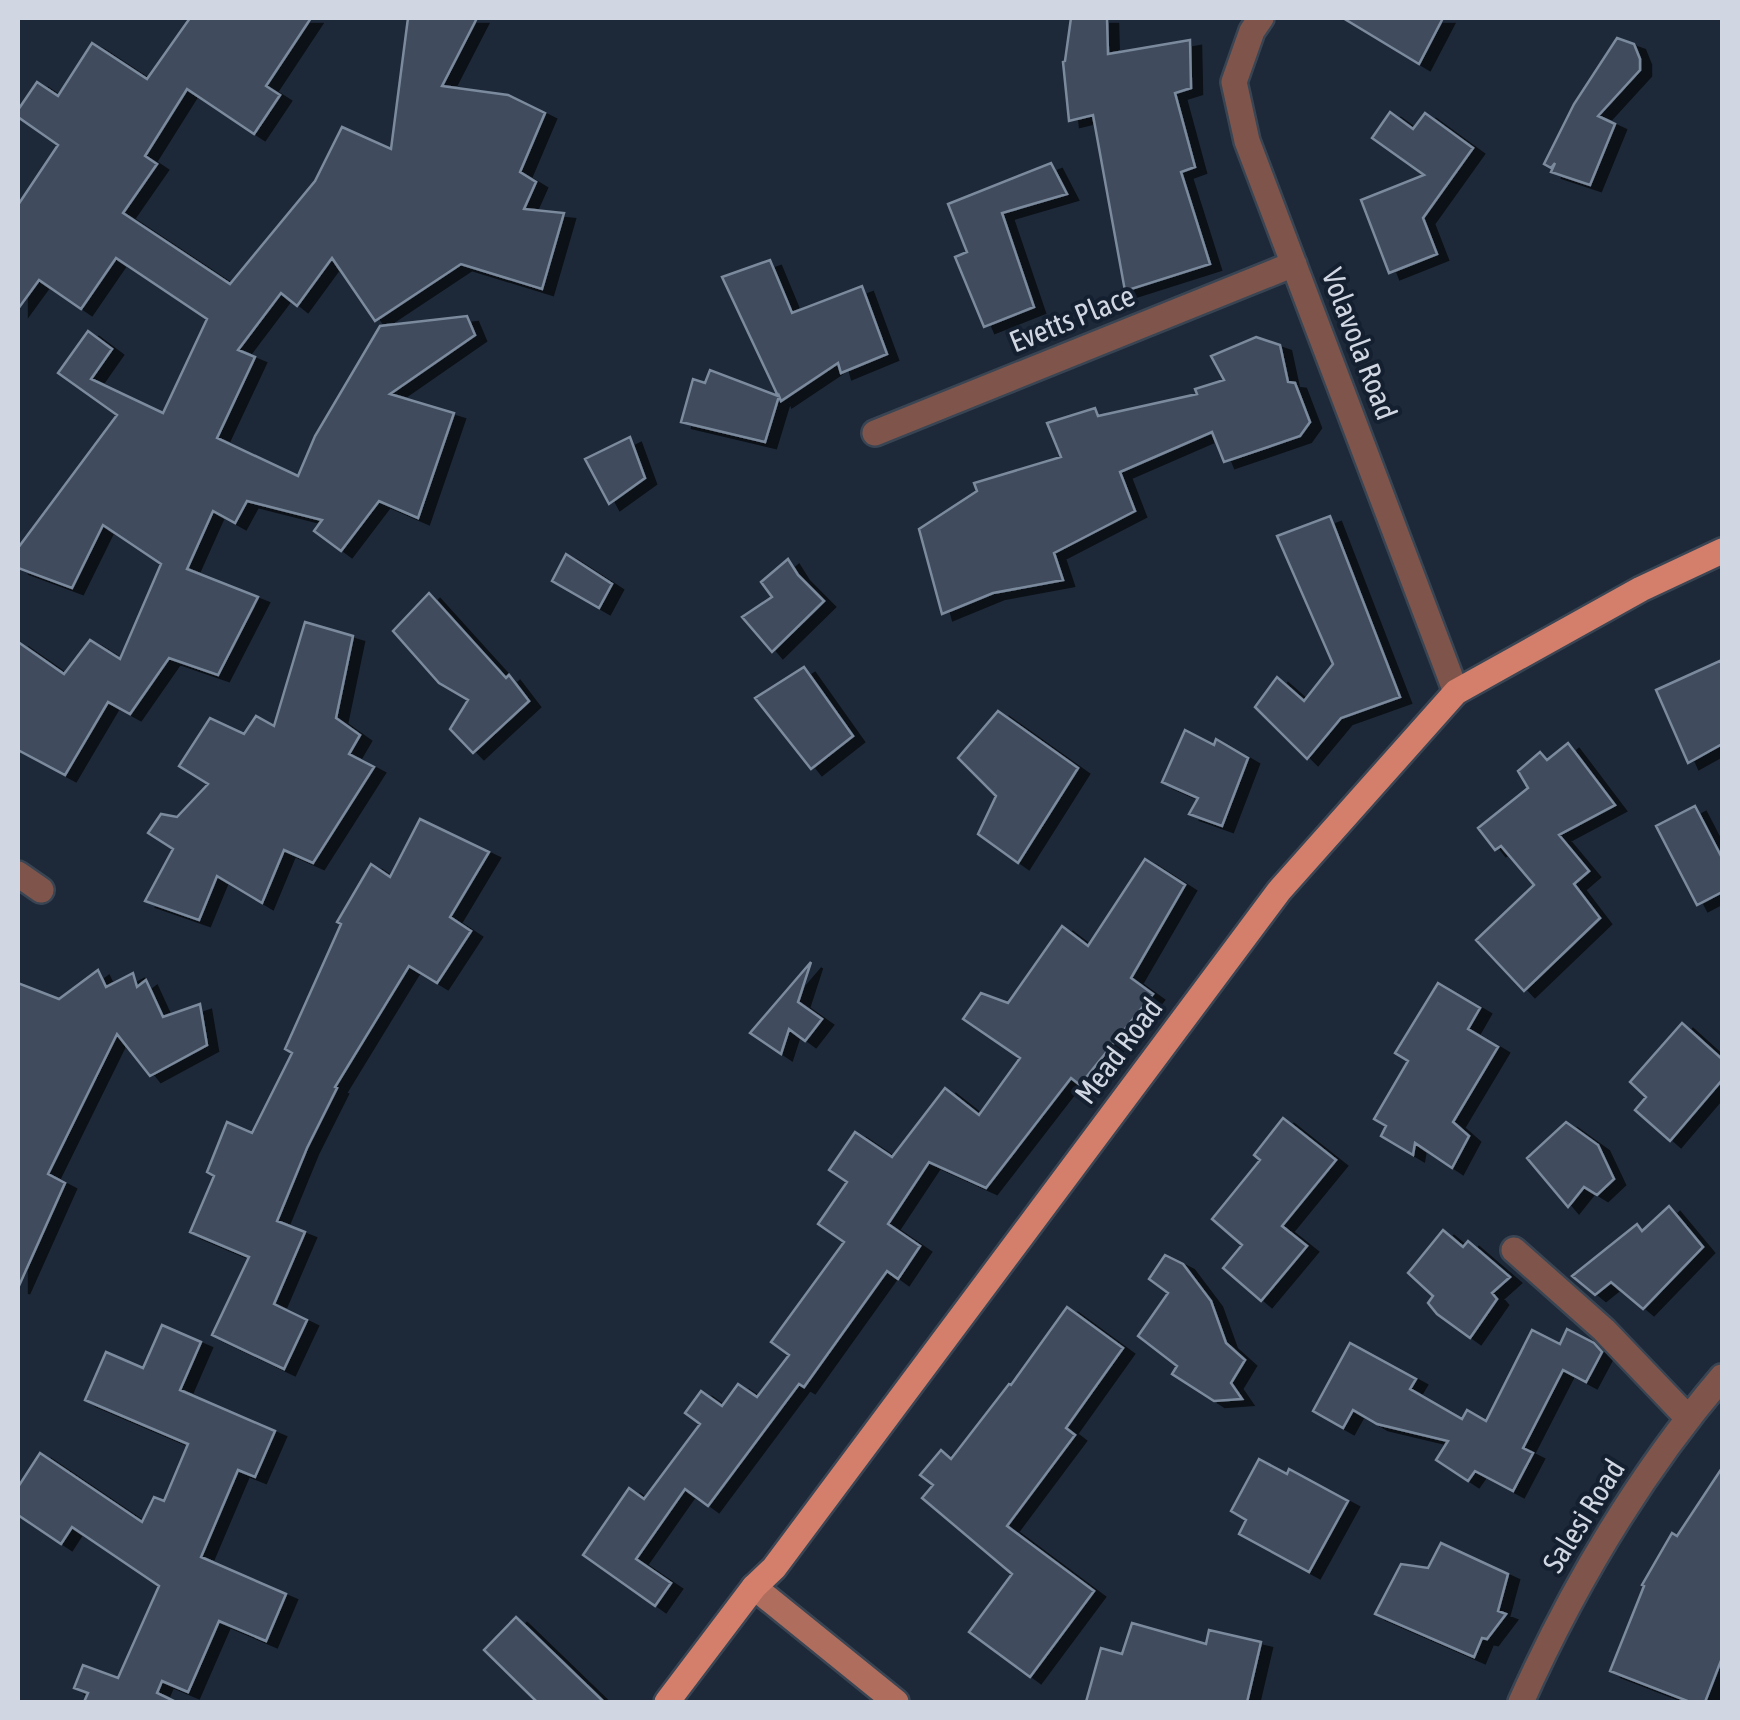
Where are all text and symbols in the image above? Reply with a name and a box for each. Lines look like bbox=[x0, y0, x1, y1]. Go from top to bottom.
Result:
street label: Volavola Road bbox=[1316, 263, 1404, 424]
street label: Evetts Place bbox=[1004, 278, 1139, 359]
street label: Mead Road bbox=[1068, 991, 1169, 1110]
street label: Salesi Road bbox=[1535, 1453, 1631, 1578]

